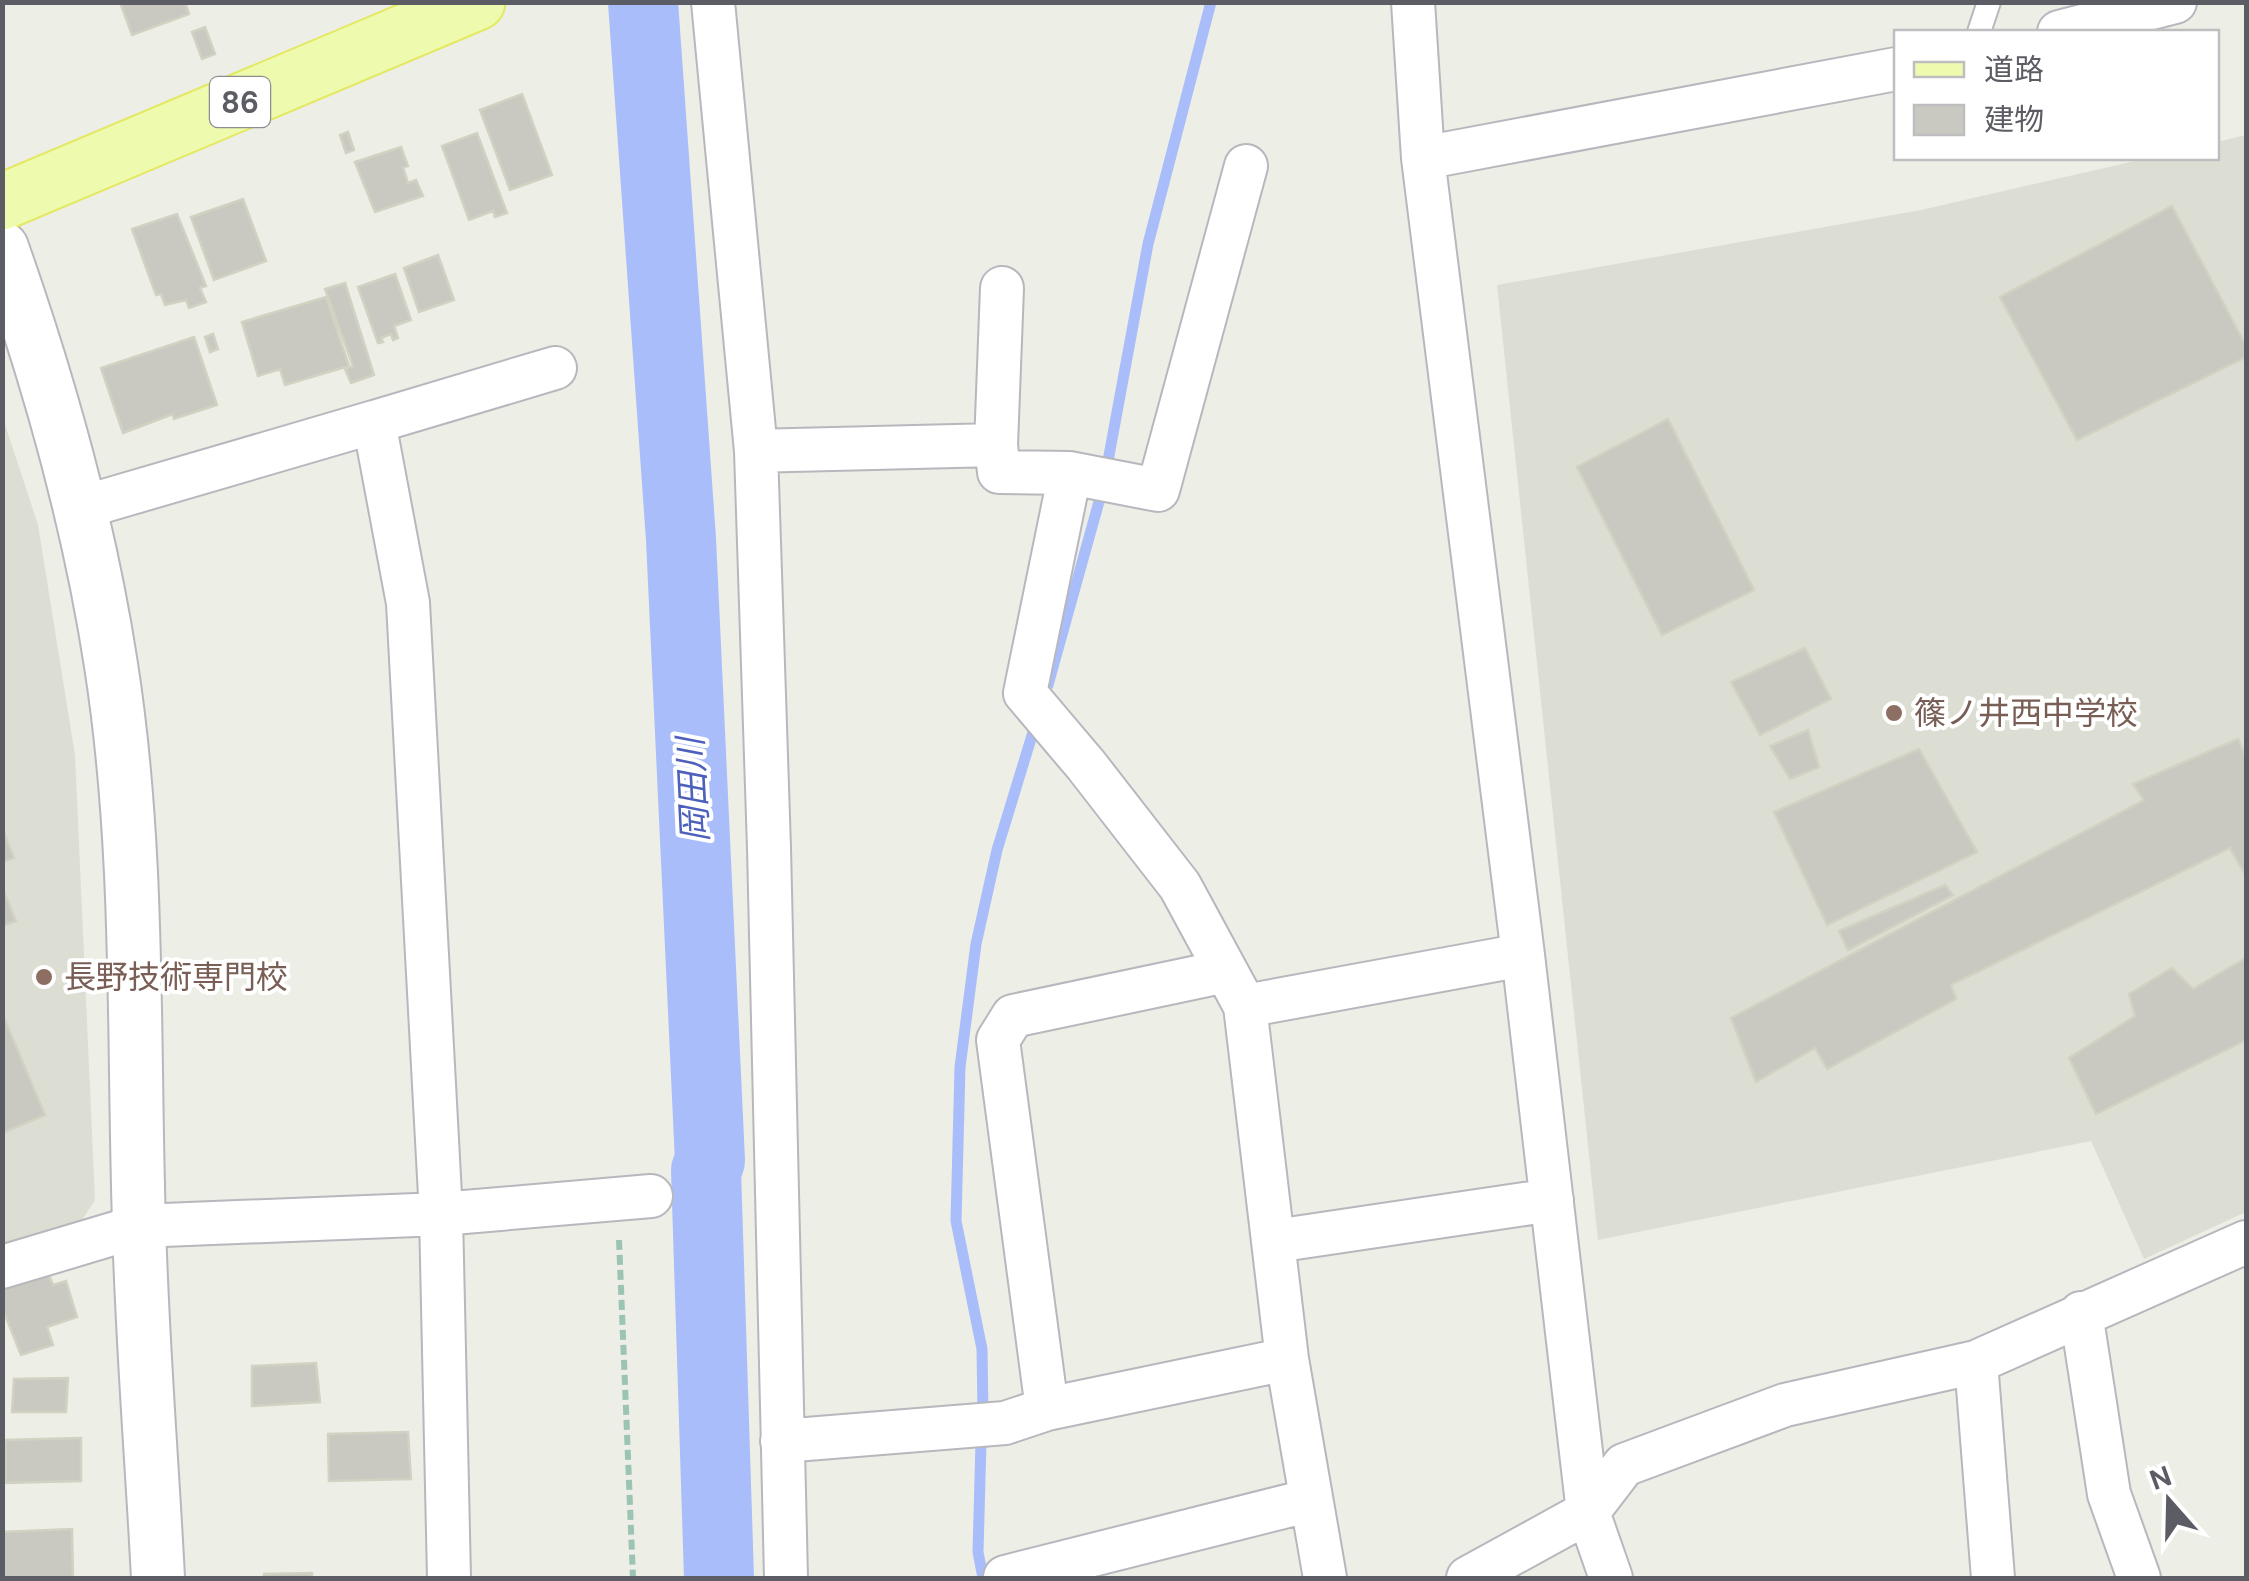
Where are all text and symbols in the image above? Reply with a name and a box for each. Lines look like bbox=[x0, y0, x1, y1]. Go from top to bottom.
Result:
legend bbox=[1894, 30, 2219, 160]
text: 道路 bbox=[1984, 50, 2044, 89]
road number: 86 bbox=[210, 77, 270, 127]
text: 建物 bbox=[1984, 100, 2044, 139]
place label: 篠ノ井西中学校 bbox=[1914, 692, 2138, 734]
marker: 篠ノ井西中学校 bbox=[1883, 702, 1905, 724]
water label: 岡田川 bbox=[667, 732, 719, 844]
place label: 長野技術専門校 bbox=[64, 956, 288, 998]
marker: 長野技術専門校 bbox=[33, 966, 55, 988]
north arrow bbox=[2119, 1451, 2219, 1551]
text: N bbox=[2145, 1457, 2177, 1499]

